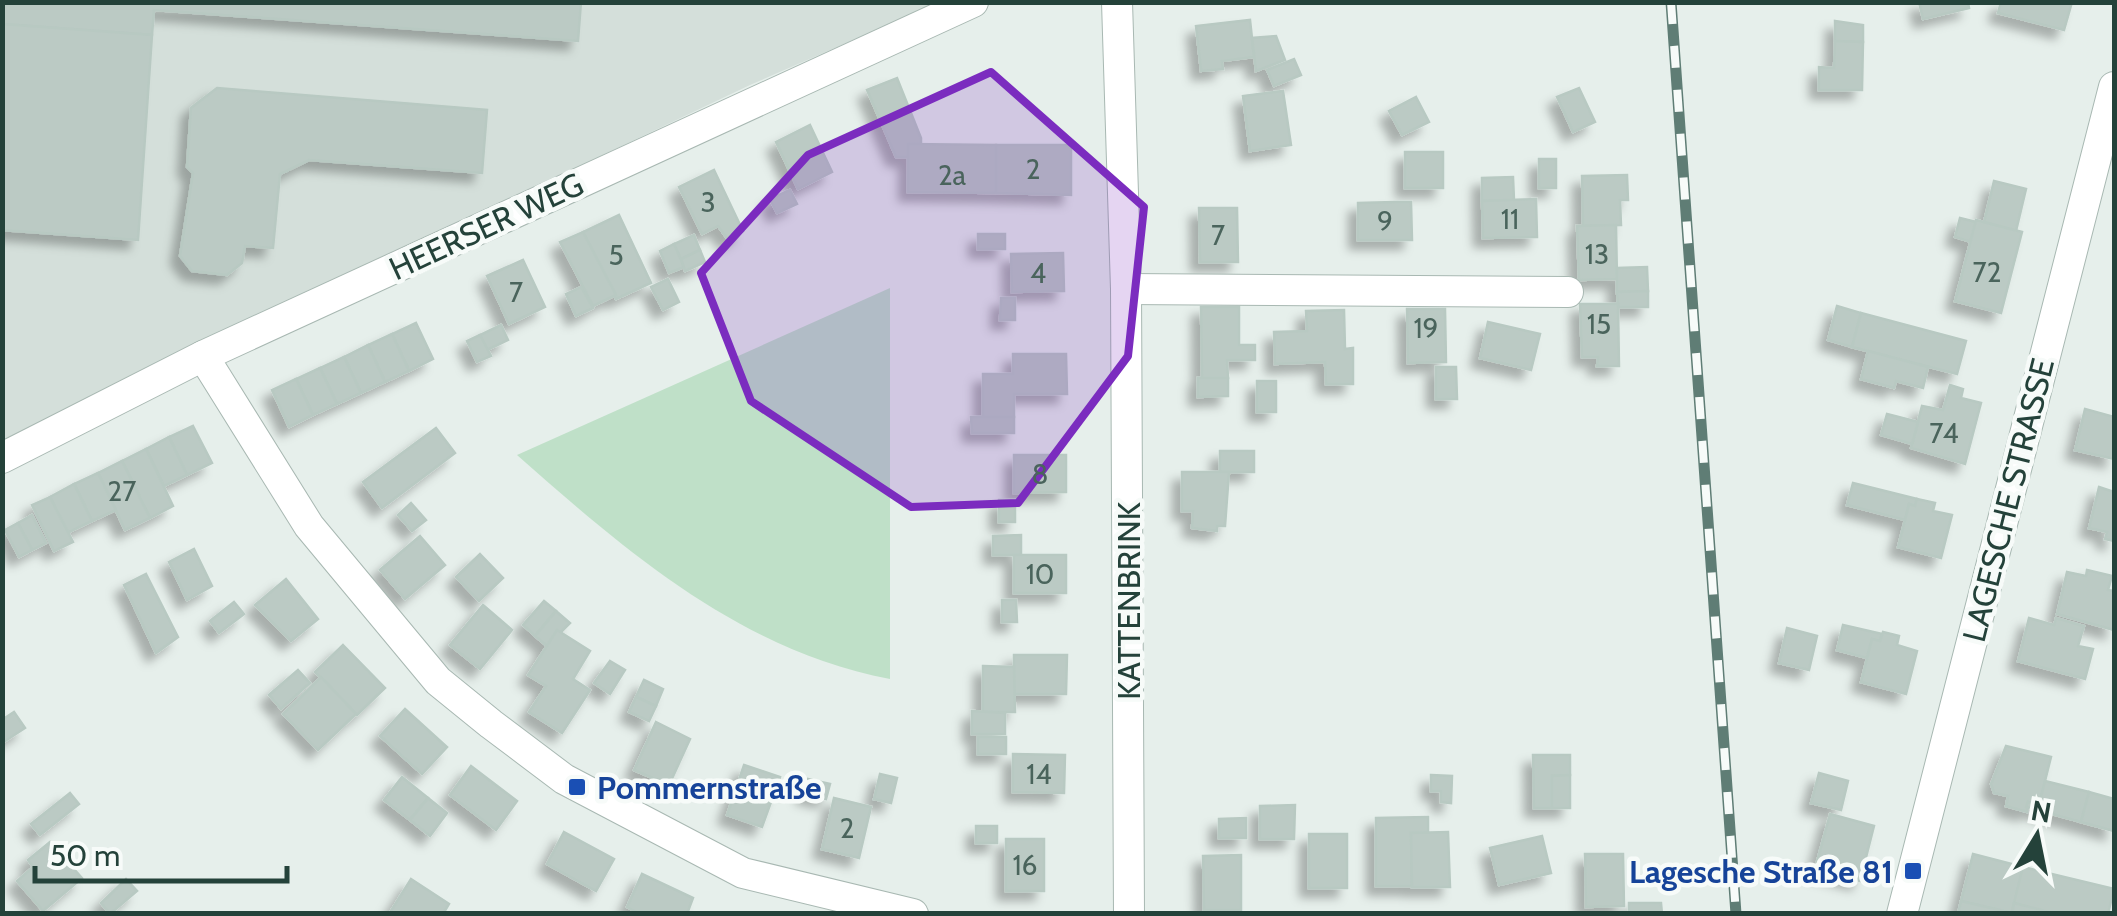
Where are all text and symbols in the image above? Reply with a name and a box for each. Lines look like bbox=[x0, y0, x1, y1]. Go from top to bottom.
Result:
house number: 2 bbox=[1026, 152, 1040, 186]
house number: 2a bbox=[938, 158, 967, 192]
street label: HEERSER WEG bbox=[383, 164, 589, 288]
house number: 3 bbox=[700, 185, 716, 219]
house number: 11 bbox=[1501, 202, 1519, 236]
house number: 9 bbox=[1377, 204, 1393, 238]
house number: 7 bbox=[1211, 218, 1225, 252]
house number: 13 bbox=[1585, 237, 1609, 271]
house number: 5 bbox=[608, 238, 624, 272]
house number: 72 bbox=[1973, 255, 2001, 289]
house number: 4 bbox=[1030, 256, 1046, 290]
house number: 7 bbox=[509, 275, 523, 309]
house number: 15 bbox=[1587, 307, 1611, 341]
house number: 19 bbox=[1413, 311, 1439, 345]
street label: LAGESCHE STRASSE bbox=[1954, 354, 2062, 646]
house number: 74 bbox=[1929, 416, 1959, 450]
house number: 8 bbox=[1032, 457, 1048, 491]
house number: 27 bbox=[108, 474, 136, 508]
street label: KATTENBRINK bbox=[1109, 502, 1148, 700]
house number: 10 bbox=[1026, 557, 1054, 591]
house number: 14 bbox=[1026, 757, 1052, 791]
place label: Pommernstraße bbox=[597, 768, 822, 807]
marker: Pommernstraße bbox=[566, 776, 588, 798]
north arrow bbox=[1987, 786, 2087, 886]
text: N bbox=[2029, 793, 2054, 830]
house number: 2 bbox=[840, 811, 854, 845]
scale bar bbox=[35, 821, 288, 883]
text: 50 m bbox=[50, 837, 120, 874]
house number: 16 bbox=[1012, 848, 1038, 882]
place label: Lagesche Straße 81 bbox=[1629, 852, 1893, 891]
marker: Lagesche Straße 81 bbox=[1902, 860, 1924, 882]

